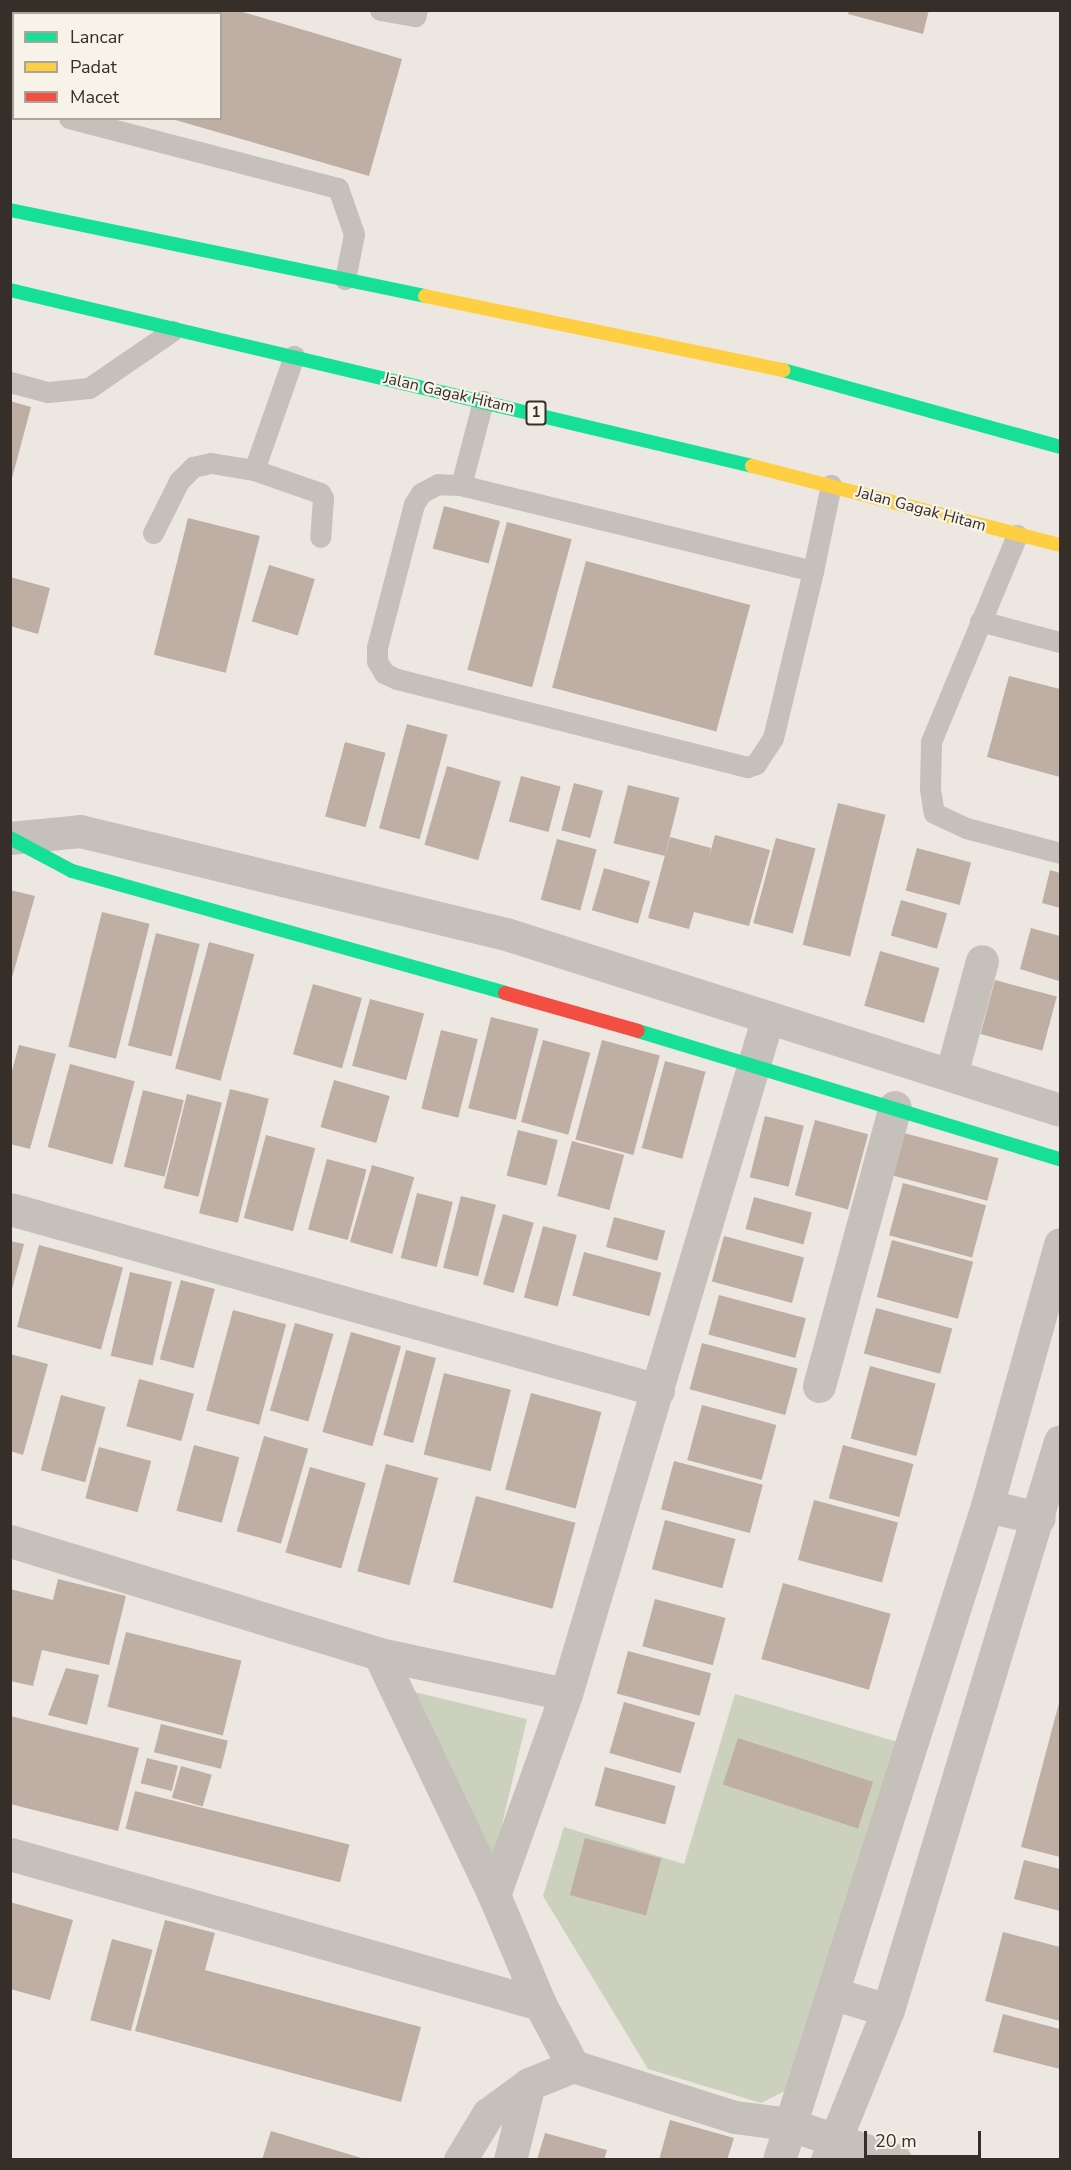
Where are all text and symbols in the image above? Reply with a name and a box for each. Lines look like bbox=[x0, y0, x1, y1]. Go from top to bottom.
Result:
legend bbox=[12, 12, 222, 120]
text: Lancar bbox=[70, 25, 124, 49]
text: Padat bbox=[70, 55, 117, 79]
text: Macet bbox=[70, 85, 119, 109]
street label: Jalan Gagak Hitam bbox=[382, 369, 516, 417]
road number: 1 bbox=[526, 401, 546, 425]
street label: Jalan Gagak Hitam bbox=[854, 482, 988, 536]
scale bar bbox=[867, 2119, 984, 2157]
text: 20 m bbox=[875, 2129, 917, 2153]

